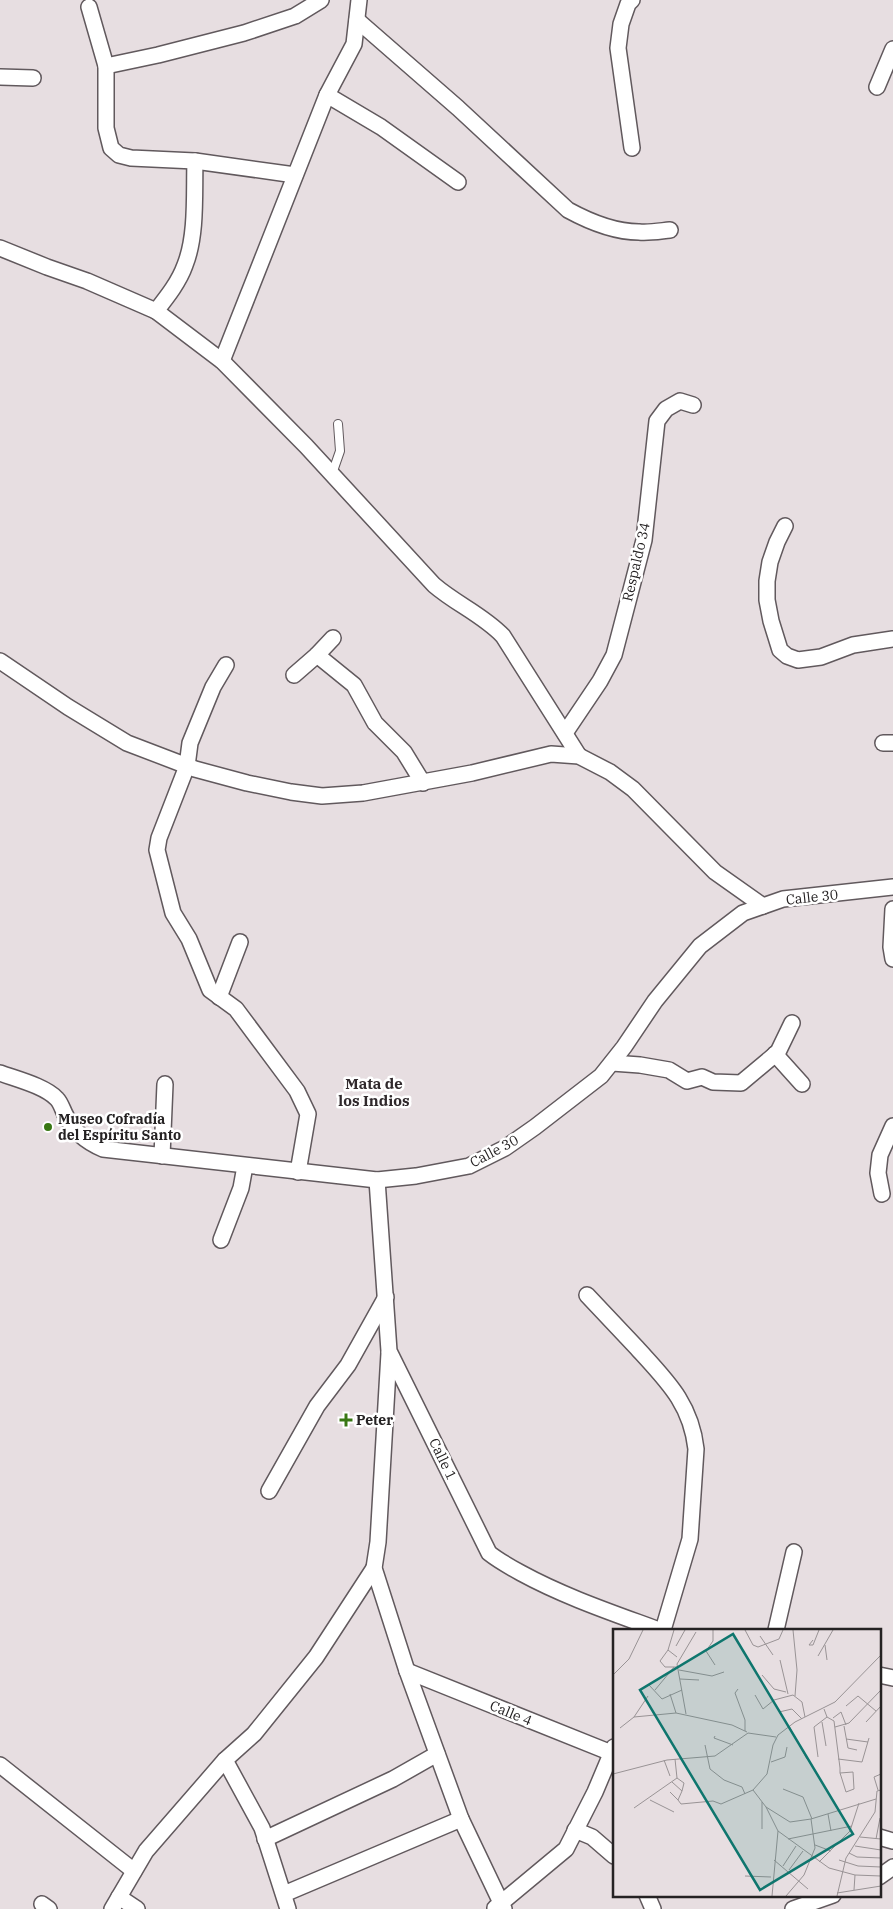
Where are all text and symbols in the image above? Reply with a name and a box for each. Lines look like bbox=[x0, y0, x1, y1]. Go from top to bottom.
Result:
street label: Respaldo 34 bbox=[618, 521, 654, 603]
street label: Calle 30 bbox=[785, 885, 839, 909]
district label: Mata de los Indios bbox=[338, 1074, 410, 1110]
place label: Museo Cofradía del Espíritu Santo bbox=[58, 1110, 181, 1144]
marker: Museo Cofradía del Espíritu Santo bbox=[42, 1121, 54, 1133]
street label: Calle 30 bbox=[467, 1131, 521, 1171]
place label: Peter bbox=[356, 1411, 393, 1429]
marker: Peter bbox=[340, 1414, 352, 1426]
street label: Calle 1 bbox=[425, 1435, 461, 1483]
inset map bbox=[613, 1629, 880, 1896]
street label: Calle 4 bbox=[487, 1696, 535, 1730]

